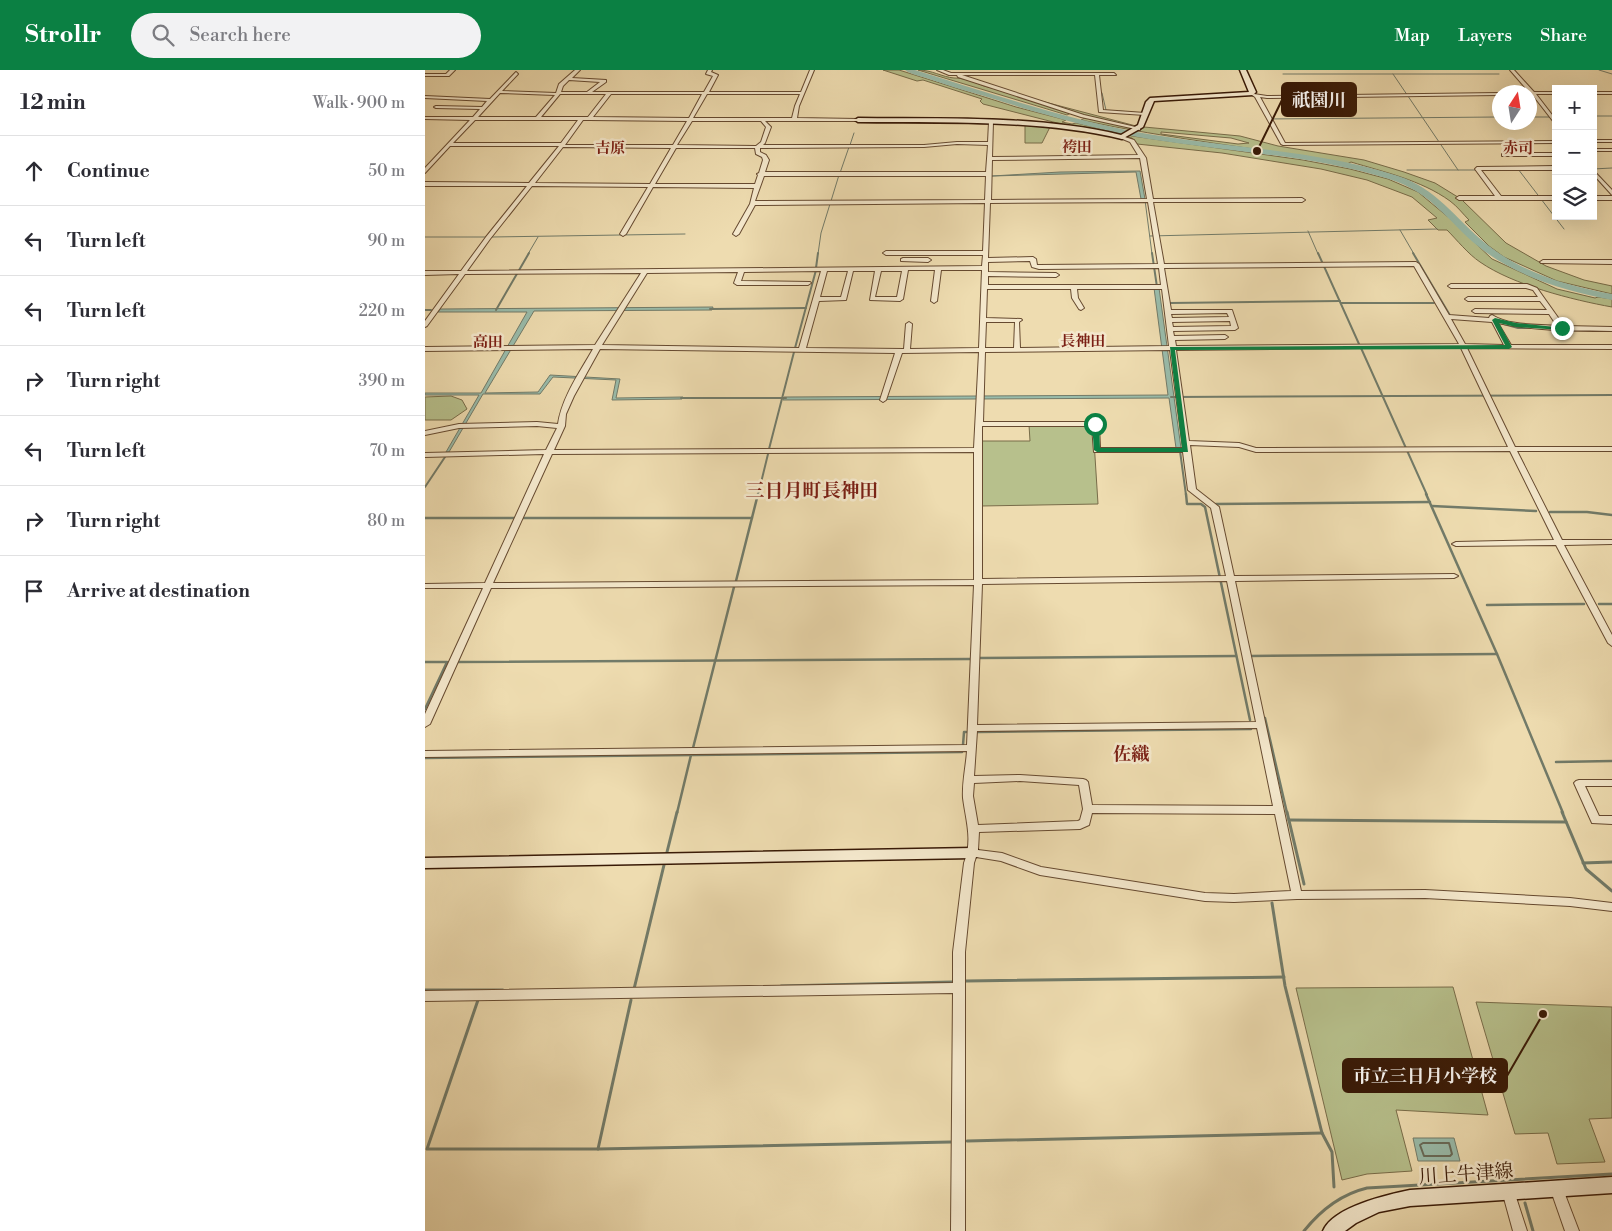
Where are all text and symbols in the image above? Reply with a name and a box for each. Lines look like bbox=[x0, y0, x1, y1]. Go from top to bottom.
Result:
search box bbox=[131, 13, 481, 58]
text: Strollr bbox=[25, 20, 101, 50]
icon: search bbox=[149, 21, 177, 49]
text: Search here bbox=[189, 23, 291, 47]
text: Map bbox=[1395, 24, 1430, 47]
text: Layers bbox=[1458, 24, 1512, 47]
text: Share bbox=[1540, 24, 1587, 47]
callout: 祇園川 bbox=[1282, 83, 1356, 116]
north arrow bbox=[1492, 85, 1537, 130]
map controls bbox=[1552, 85, 1597, 220]
button: + bbox=[1552, 85, 1597, 130]
text: 祇園川 bbox=[1292, 89, 1346, 112]
text: 12 min bbox=[20, 90, 86, 116]
text: Walk · 900 m bbox=[313, 93, 405, 113]
button: − bbox=[1552, 130, 1597, 175]
district label: 袴田 bbox=[1062, 138, 1092, 157]
district label: 吉原 bbox=[595, 139, 625, 158]
district label: 赤司 bbox=[1503, 139, 1533, 158]
icon: ahead bbox=[20, 157, 48, 185]
text: Continue bbox=[67, 159, 150, 183]
text: 50 m bbox=[368, 161, 405, 181]
button: layers bbox=[1552, 175, 1597, 220]
icon: left bbox=[20, 227, 48, 255]
text: Turn left bbox=[67, 229, 146, 253]
text: 90 m bbox=[367, 231, 405, 251]
icon: left bbox=[20, 297, 48, 325]
text: Turn left bbox=[67, 299, 146, 323]
text: 220 m bbox=[359, 301, 405, 321]
route end bbox=[1551, 317, 1574, 340]
district label: 長神田 bbox=[1060, 332, 1106, 351]
district label: 高田 bbox=[473, 333, 503, 352]
icon: right bbox=[20, 367, 48, 395]
text: Turn right bbox=[67, 369, 160, 393]
text: 390 m bbox=[359, 371, 405, 391]
route start bbox=[1084, 413, 1107, 436]
icon: left bbox=[20, 437, 48, 465]
text: Turn left bbox=[67, 439, 146, 463]
text: 70 m bbox=[369, 441, 405, 461]
district label: 三日月町長神田 bbox=[745, 479, 879, 503]
icon: right bbox=[20, 507, 48, 535]
text: Turn right bbox=[67, 509, 160, 533]
text: 80 m bbox=[367, 511, 405, 531]
icon: arrive bbox=[20, 577, 48, 605]
text: Arrive at destination bbox=[67, 579, 250, 603]
district label: 佐織 bbox=[1113, 743, 1150, 766]
callout: 市立三日月小学校 bbox=[1343, 1059, 1507, 1092]
text: 市立三日月小学校 bbox=[1353, 1065, 1497, 1088]
street label: 川上牛津線 bbox=[1418, 1159, 1514, 1189]

